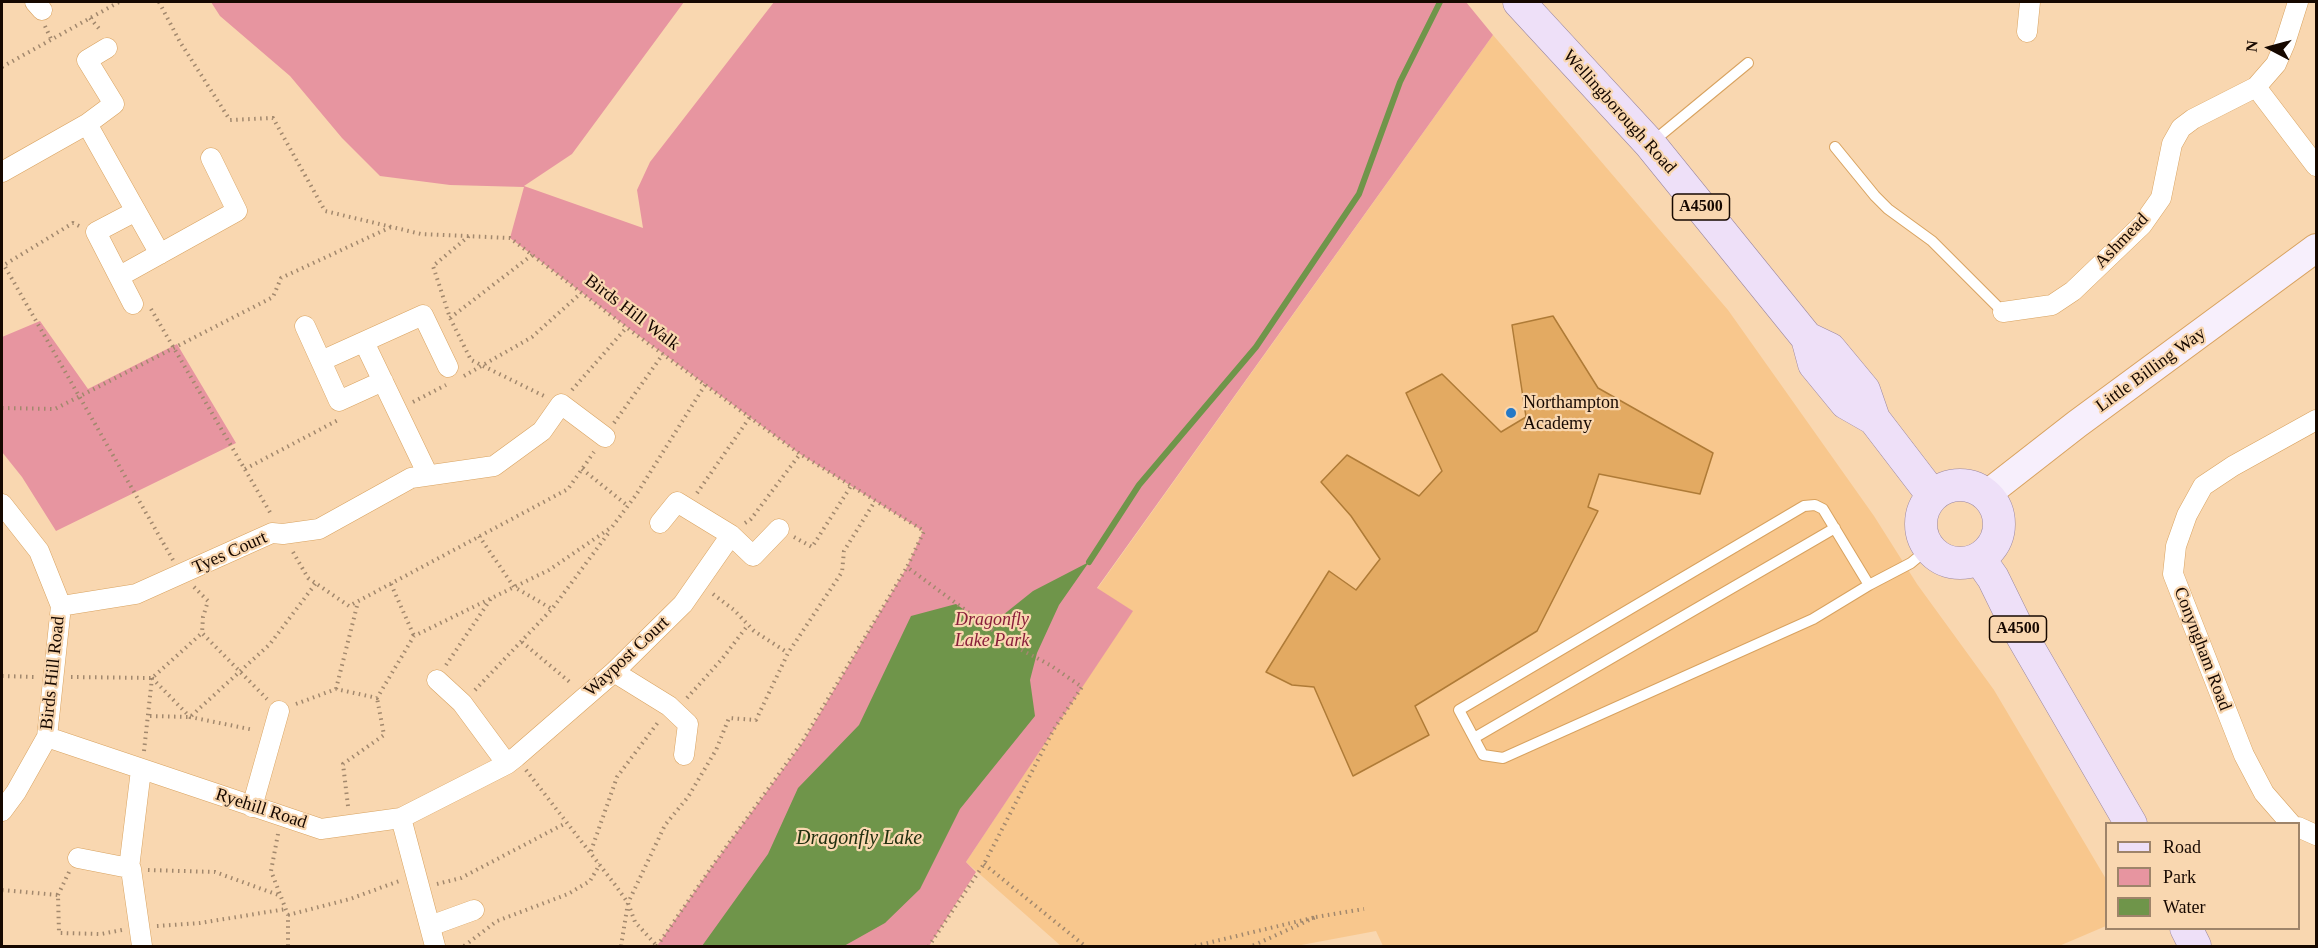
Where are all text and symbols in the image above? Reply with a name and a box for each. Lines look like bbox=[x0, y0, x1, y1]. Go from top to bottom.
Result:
north arrow bbox=[2240, 18, 2300, 78]
text: N bbox=[2243, 39, 2261, 53]
street label: Wellingborough Road bbox=[1558, 46, 1680, 178]
road number: A4500 bbox=[1672, 194, 1730, 220]
street label: Ashmead bbox=[2091, 209, 2153, 273]
street label: Birds Hill Walk bbox=[580, 270, 684, 356]
street label: Little Billing Way bbox=[2092, 323, 2210, 417]
place label: Northampton Academy bbox=[1523, 392, 1619, 434]
marker: Northampton Academy bbox=[1504, 406, 1518, 420]
street label: Tyes Court bbox=[189, 527, 271, 579]
street label: Conyngham Road bbox=[2169, 584, 2235, 714]
park label: Dragonfly Lake Park bbox=[955, 609, 1029, 652]
street label: Waypost Court bbox=[580, 612, 674, 702]
street label: Birds Hill Road bbox=[36, 615, 70, 731]
road number: A4500 bbox=[1990, 616, 2046, 642]
street label: Ryehill Road bbox=[213, 784, 309, 834]
legend bbox=[2105, 822, 2300, 930]
water label: Dragonfly Lake bbox=[796, 827, 922, 851]
text: Road bbox=[2163, 837, 2201, 857]
text: Park bbox=[2163, 867, 2196, 887]
text: Water bbox=[2163, 897, 2206, 917]

